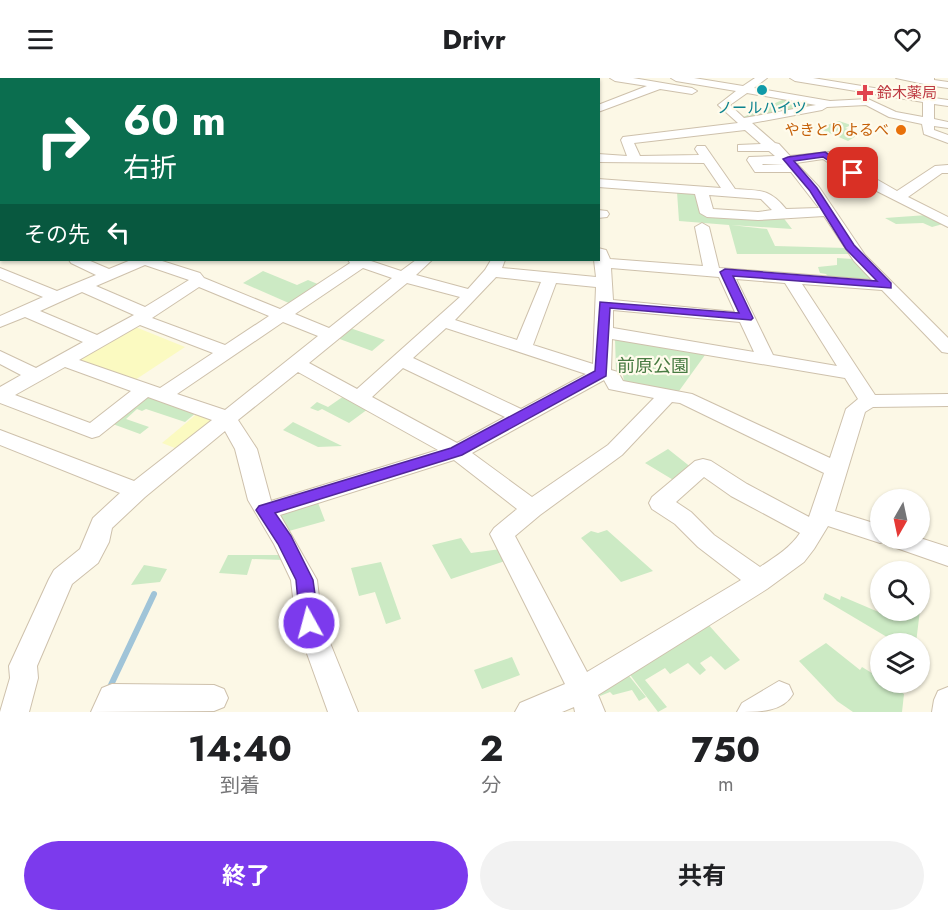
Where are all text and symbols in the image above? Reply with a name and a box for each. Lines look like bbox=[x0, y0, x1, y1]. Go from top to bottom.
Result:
text: Drivr bbox=[442, 20, 506, 59]
icon: menu bbox=[24, 23, 57, 56]
icon: heart bbox=[891, 23, 924, 56]
place label: 鈴木薬局 bbox=[877, 82, 937, 104]
marker: ノールハイツ bbox=[755, 83, 769, 97]
marker: 鈴木薬局 bbox=[858, 86, 872, 100]
text: 60 m bbox=[123, 90, 226, 151]
place label: ノールハイツ bbox=[717, 97, 807, 119]
icon: right bbox=[24, 102, 102, 180]
place label: やきとりよるべ bbox=[784, 119, 889, 141]
marker: やきとりよるべ bbox=[894, 123, 908, 137]
pin bbox=[827, 147, 878, 198]
text: 右折 bbox=[123, 148, 177, 187]
icon: arrive bbox=[836, 156, 869, 189]
icon: left bbox=[102, 216, 135, 249]
text: その先 bbox=[24, 218, 90, 250]
park label: 前原公園 bbox=[617, 353, 689, 379]
north arrow bbox=[870, 489, 930, 549]
map controls bbox=[870, 489, 930, 693]
button: search bbox=[870, 561, 930, 621]
position arrow bbox=[277, 591, 341, 655]
button: layers bbox=[870, 633, 930, 693]
text: 14:40 bbox=[188, 722, 292, 774]
text: 2 bbox=[480, 722, 503, 774]
text: 750 bbox=[691, 723, 760, 775]
text: m bbox=[718, 770, 734, 799]
text: 到着 bbox=[220, 771, 260, 800]
text: 分 bbox=[482, 771, 502, 800]
button: 終了 bbox=[24, 841, 468, 910]
button: 共有 bbox=[480, 841, 924, 910]

